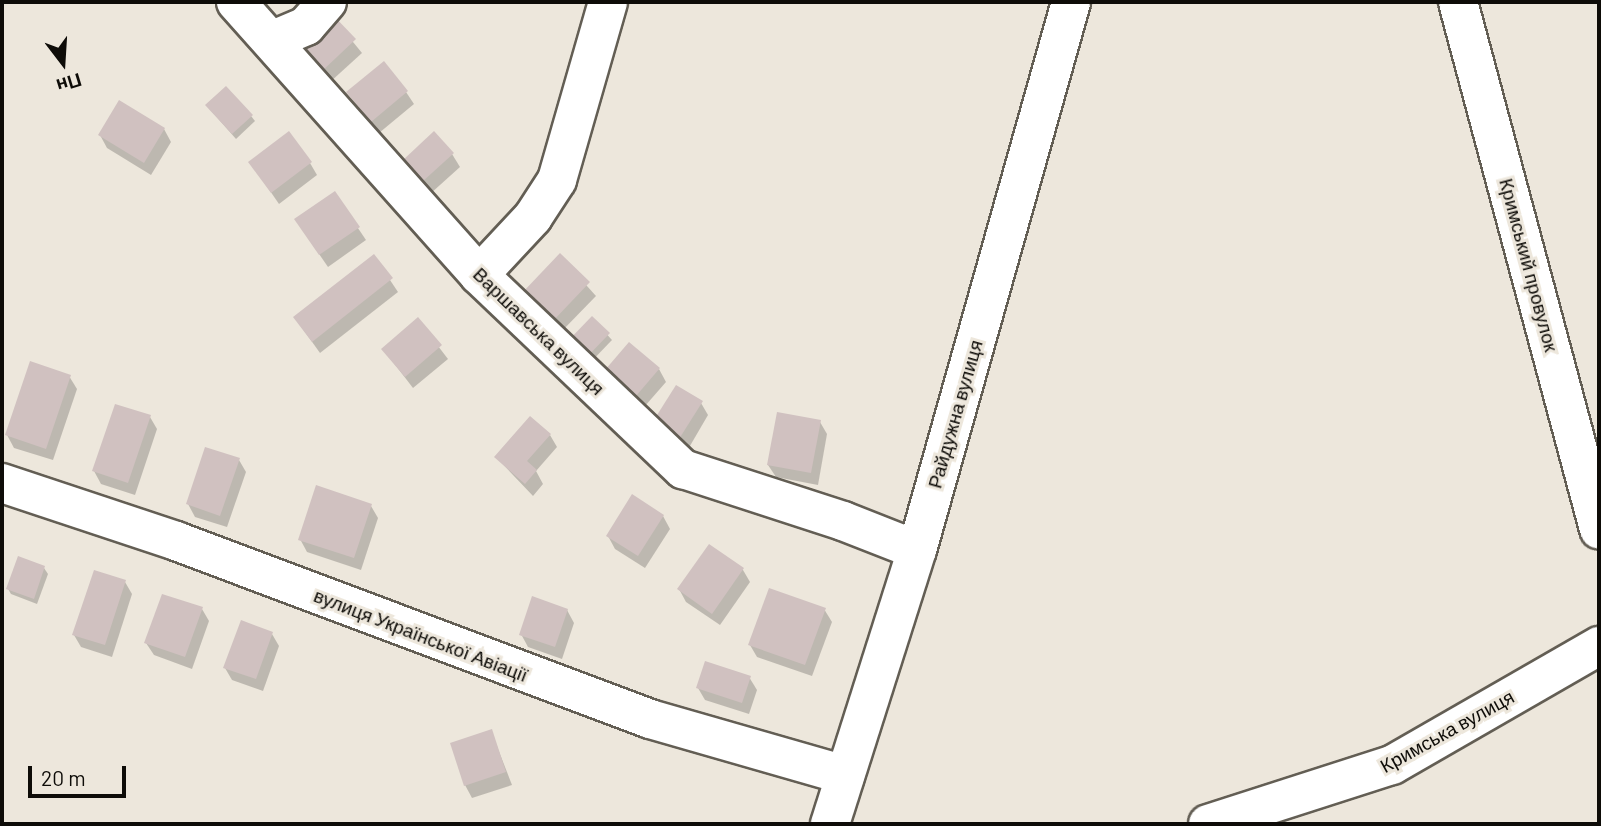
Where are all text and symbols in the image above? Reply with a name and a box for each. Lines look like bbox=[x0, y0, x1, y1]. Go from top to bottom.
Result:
north arrow bbox=[28, 28, 98, 98]
text: Пн bbox=[54, 69, 85, 98]
street label: Кримський провулок bbox=[1495, 176, 1563, 354]
street label: Варшавська вулиця bbox=[469, 262, 609, 400]
street label: Райдужна вулиця bbox=[923, 337, 987, 491]
street label: вулиця Української Авіації bbox=[311, 584, 531, 686]
street label: Кримська вулиця bbox=[1376, 685, 1518, 777]
scale bar bbox=[32, 752, 130, 796]
text: 20 m bbox=[41, 765, 86, 790]

